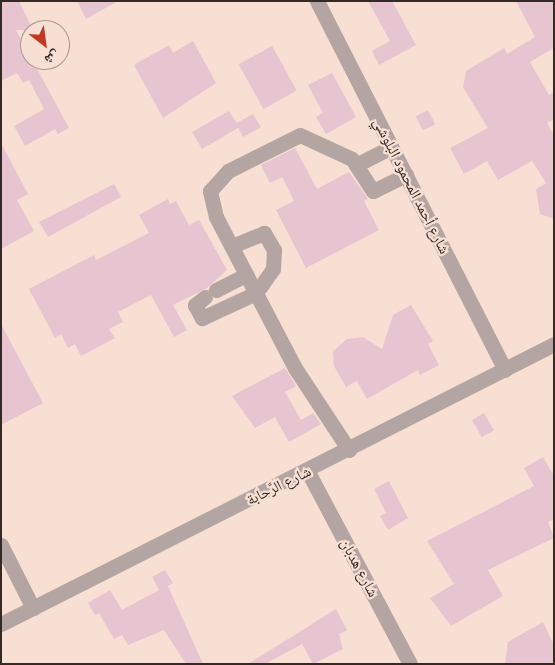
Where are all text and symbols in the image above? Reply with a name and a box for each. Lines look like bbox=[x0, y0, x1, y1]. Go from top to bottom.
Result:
north arrow bbox=[20, 20, 70, 70]
text: ش bbox=[42, 47, 62, 68]
street label: شارع أحمد المحمود البلوشي bbox=[369, 115, 453, 257]
street label: شارع الرَّحابة bbox=[244, 463, 314, 509]
street label: شارع هدبان bbox=[336, 536, 382, 600]

